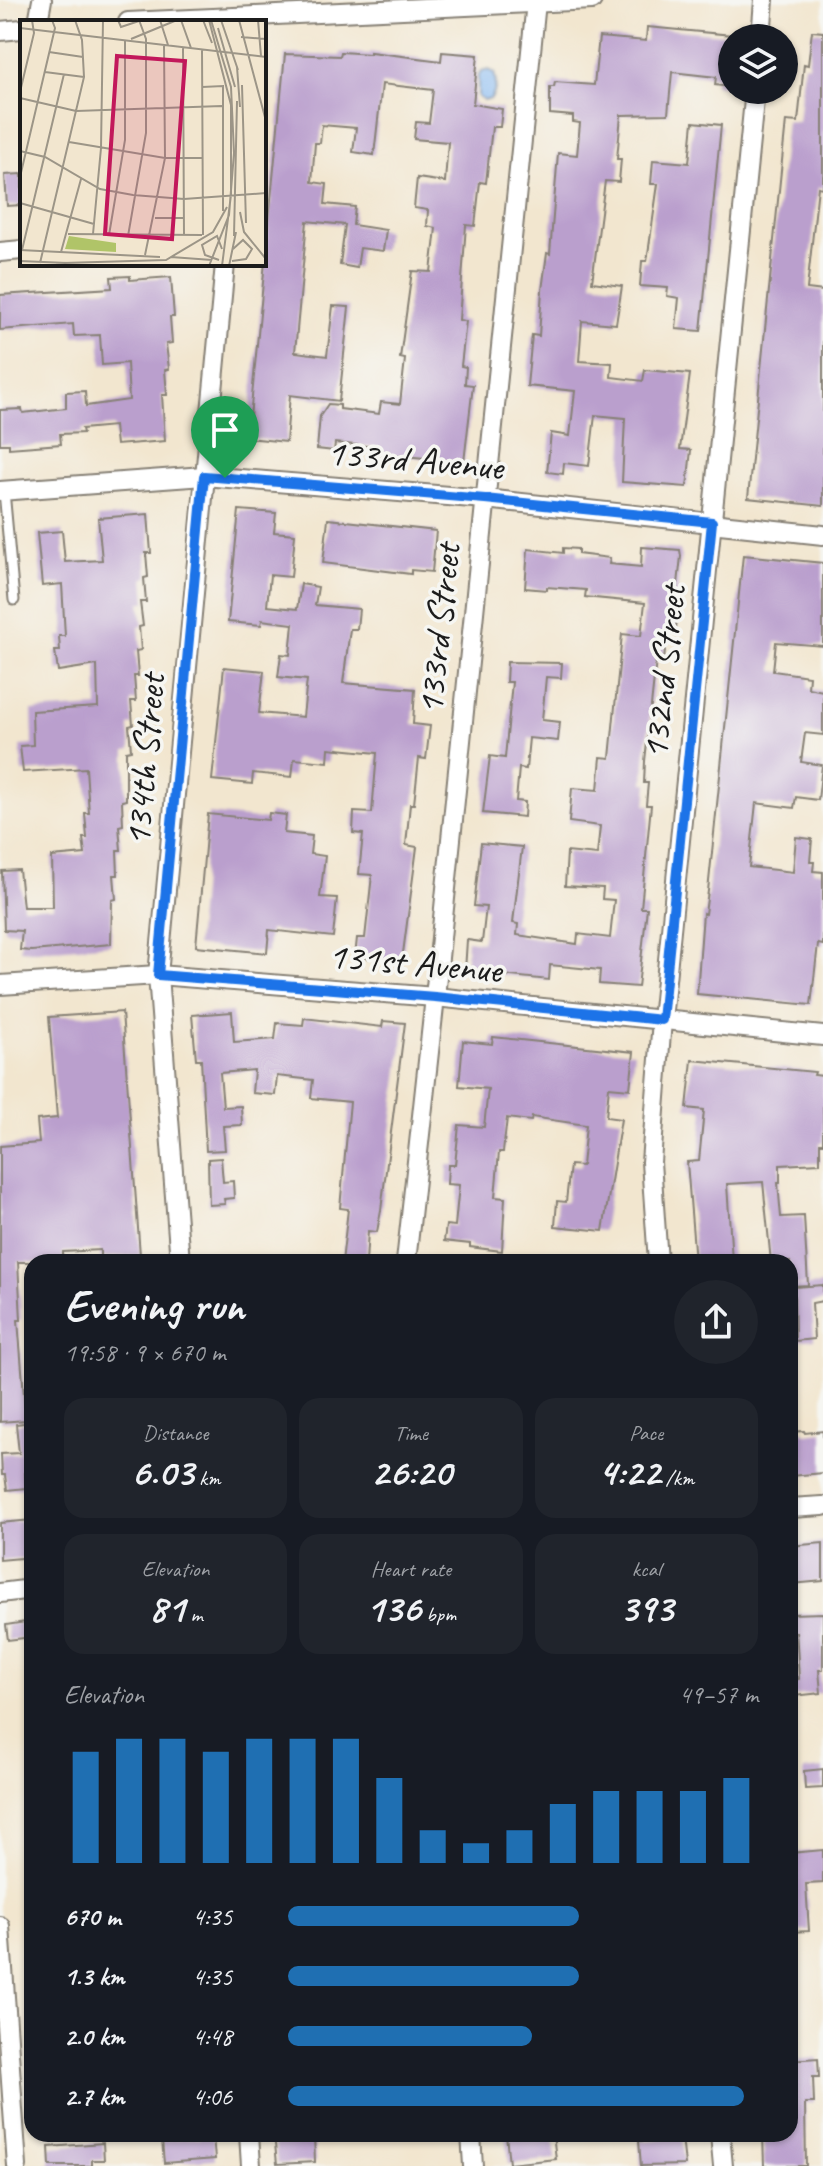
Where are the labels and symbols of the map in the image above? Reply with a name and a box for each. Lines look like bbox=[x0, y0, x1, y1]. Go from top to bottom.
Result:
inset map bbox=[20, 20, 266, 266]
pin bbox=[191, 396, 259, 478]
street label: 133rd Avenue bbox=[325, 428, 508, 491]
street label: 133rd Street bbox=[406, 538, 471, 717]
street label: 132nd Street bbox=[631, 579, 696, 761]
street label: 134th Street bbox=[114, 669, 176, 848]
street label: 131st Avenue bbox=[326, 932, 506, 994]

